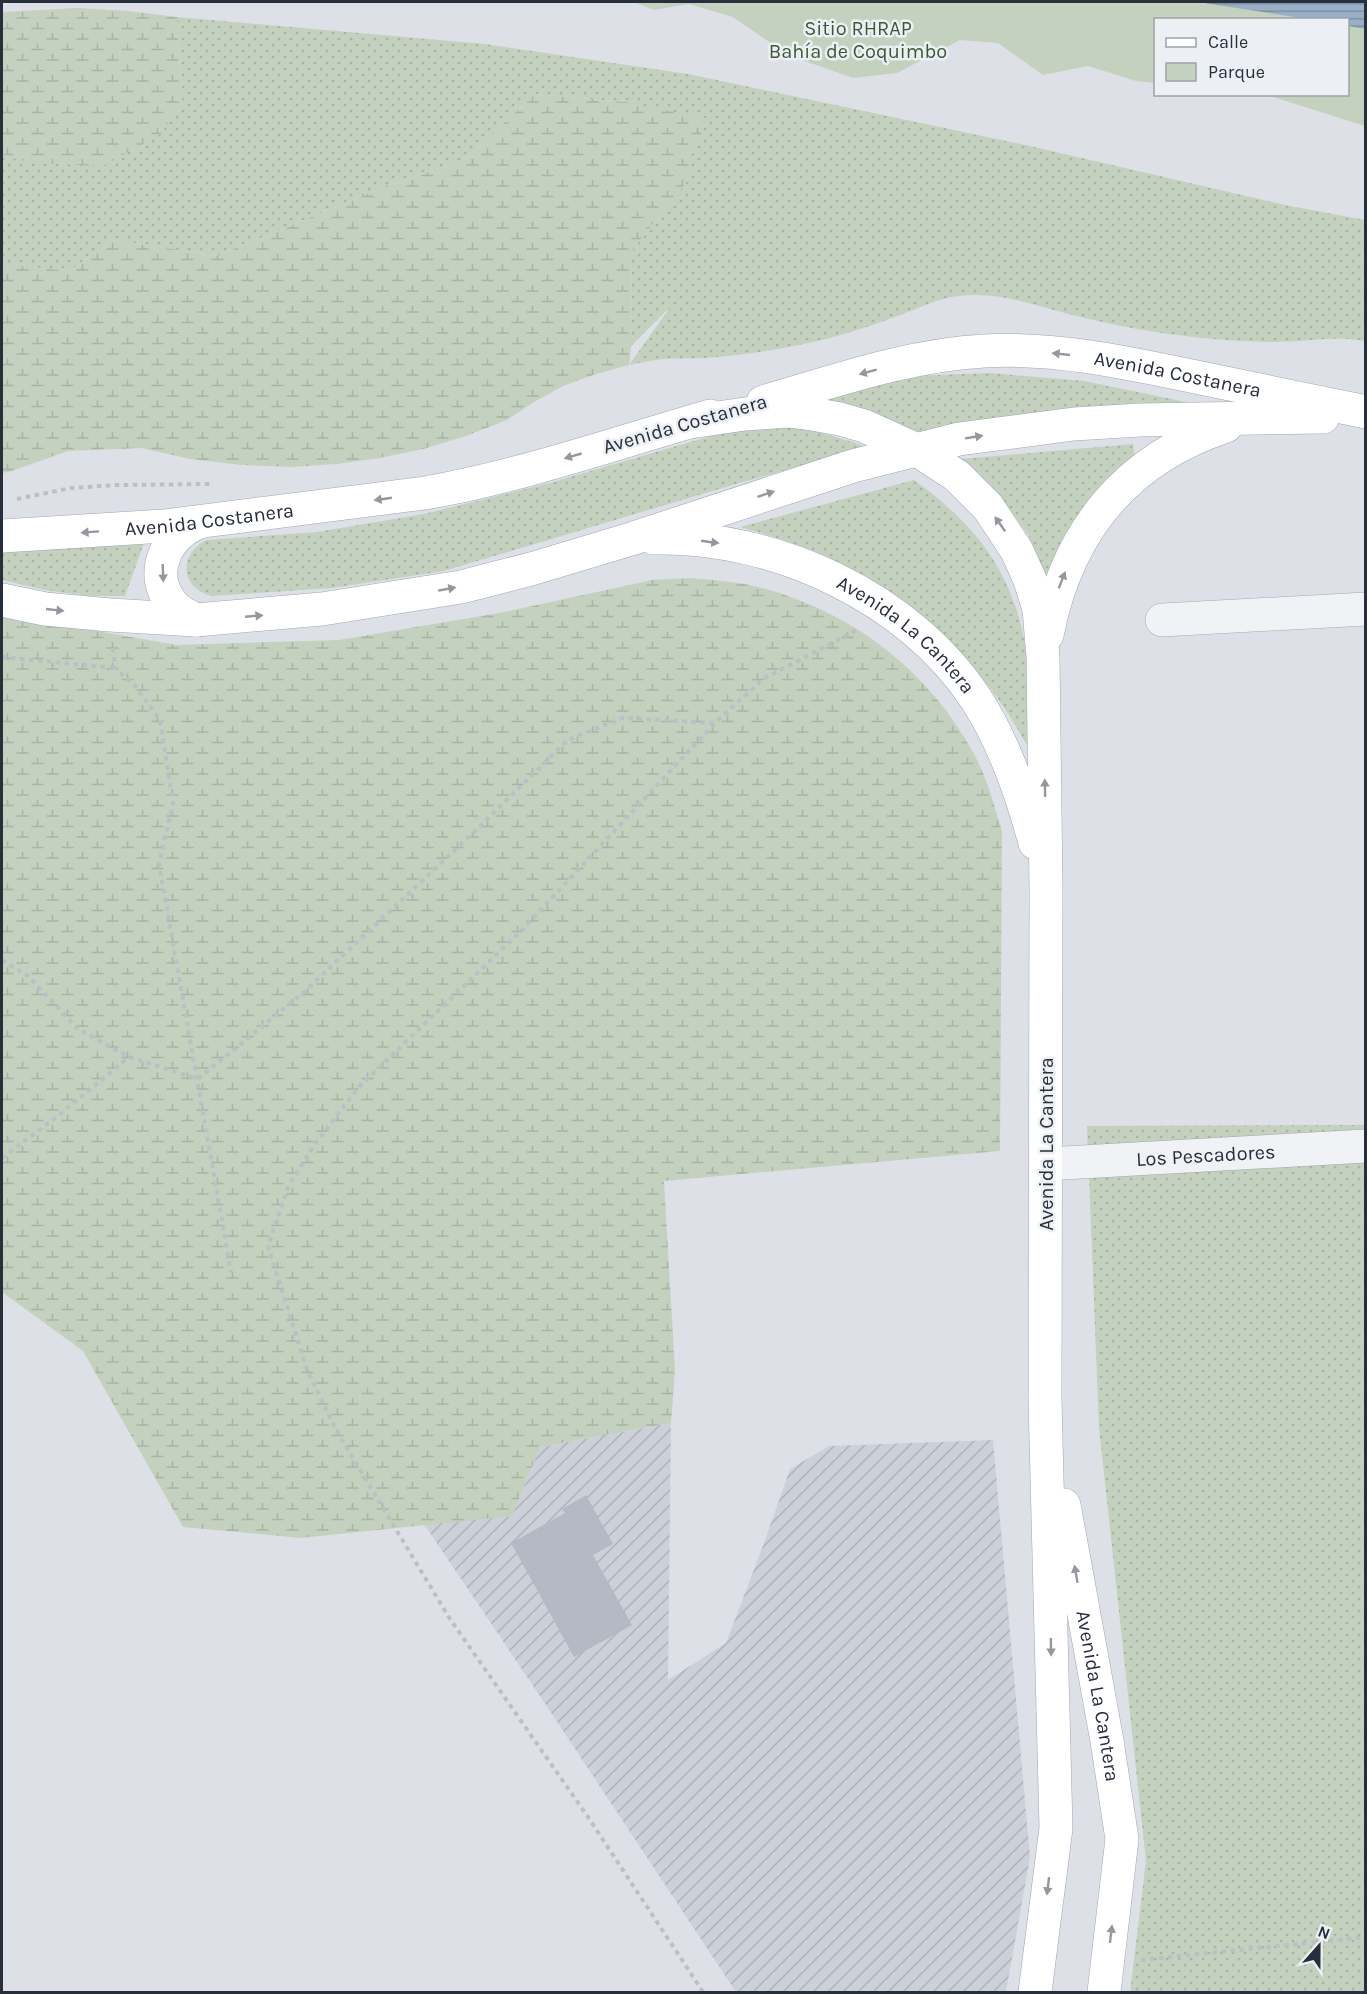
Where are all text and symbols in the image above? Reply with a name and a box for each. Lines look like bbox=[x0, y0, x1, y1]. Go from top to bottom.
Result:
park label: Sitio RHRAP Bahía de Coquimbo bbox=[769, 17, 947, 63]
legend bbox=[1154, 18, 1349, 96]
text: Calle bbox=[1208, 31, 1248, 53]
text: Parque bbox=[1208, 61, 1265, 83]
street label: Avenida Costanera bbox=[1093, 346, 1263, 402]
one-way arrow bbox=[1051, 349, 1070, 359]
one-way arrow bbox=[859, 368, 877, 378]
street label: Avenida Costanera bbox=[600, 390, 770, 458]
one-way arrow bbox=[965, 432, 984, 441]
one-way arrow bbox=[564, 452, 582, 461]
one-way arrow bbox=[757, 488, 775, 498]
one-way arrow bbox=[374, 494, 393, 504]
street label: Avenida Costanera bbox=[124, 498, 295, 540]
one-way arrow bbox=[995, 516, 1006, 532]
one-way arrow bbox=[80, 527, 99, 536]
one-way arrow bbox=[701, 537, 720, 546]
one-way arrow bbox=[158, 564, 167, 583]
street label: Avenida La Cantera bbox=[833, 571, 980, 698]
one-way arrow bbox=[1058, 571, 1067, 589]
one-way arrow bbox=[438, 584, 457, 593]
one-way arrow bbox=[46, 605, 65, 615]
one-way arrow bbox=[245, 611, 264, 621]
one-way arrow bbox=[1040, 778, 1050, 797]
street label: Avenida La Cantera bbox=[1035, 1057, 1058, 1231]
street label: Los Pescadores bbox=[1135, 1140, 1276, 1170]
one-way arrow bbox=[1071, 1564, 1080, 1583]
street label: Avenida La Cantera bbox=[1072, 1608, 1125, 1783]
one-way arrow bbox=[1046, 1637, 1056, 1656]
one-way arrow bbox=[1044, 1877, 1053, 1896]
north arrow bbox=[1289, 1916, 1349, 1976]
text: N bbox=[1315, 1922, 1333, 1943]
one-way arrow bbox=[1106, 1925, 1115, 1944]

